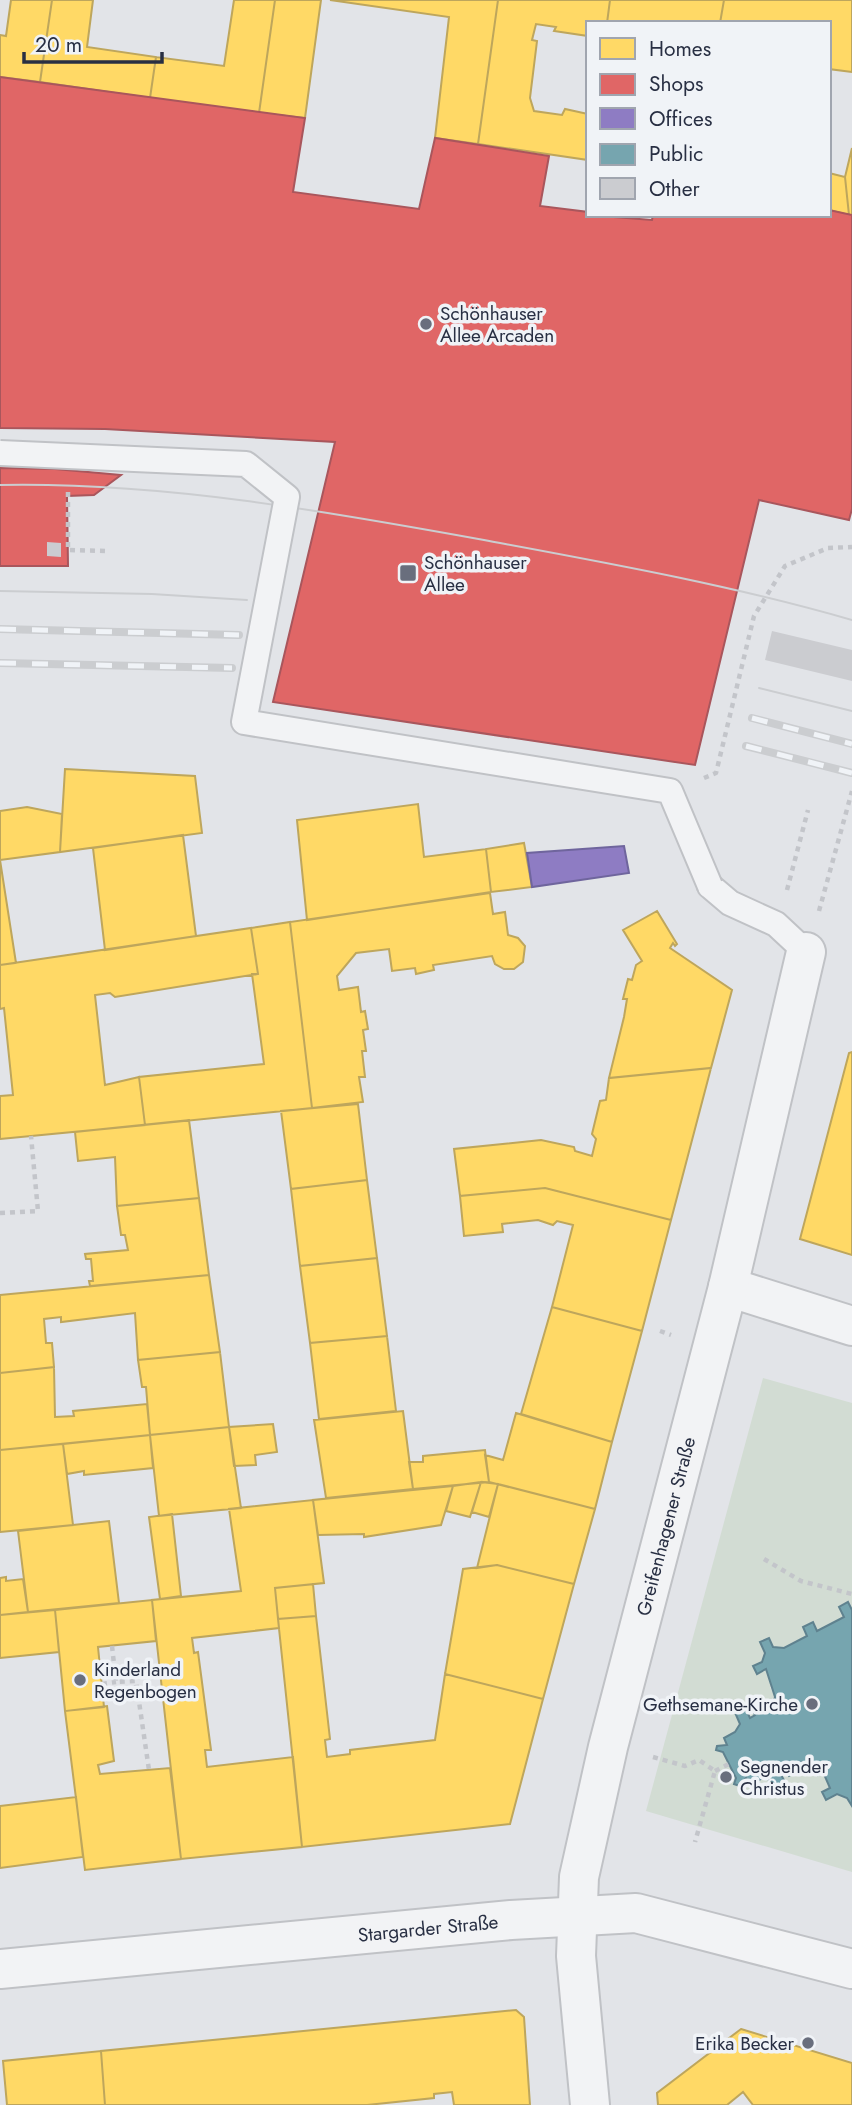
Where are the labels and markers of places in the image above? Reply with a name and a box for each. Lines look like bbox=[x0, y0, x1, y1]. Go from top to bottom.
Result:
place label: Schönhauser Allee Arcaden bbox=[440, 300, 554, 349]
marker: Schönhauser Allee Arcaden bbox=[418, 316, 434, 332]
place label: Schönhauser Allee bbox=[424, 549, 527, 598]
marker: Schönhauser Allee bbox=[398, 563, 418, 583]
place label: Kinderland Regenbogen bbox=[94, 1656, 197, 1705]
marker: Kinderland Regenbogen bbox=[72, 1672, 88, 1688]
place label: Gethsemane-Kirche bbox=[643, 1691, 798, 1718]
marker: Gethsemane-Kirche bbox=[804, 1696, 820, 1712]
place label: Segnender Christus bbox=[740, 1753, 828, 1802]
marker: Segnender Christus bbox=[718, 1769, 734, 1785]
place label: Erika Becker bbox=[695, 2030, 794, 2057]
marker: Erika Becker bbox=[800, 2035, 816, 2051]

